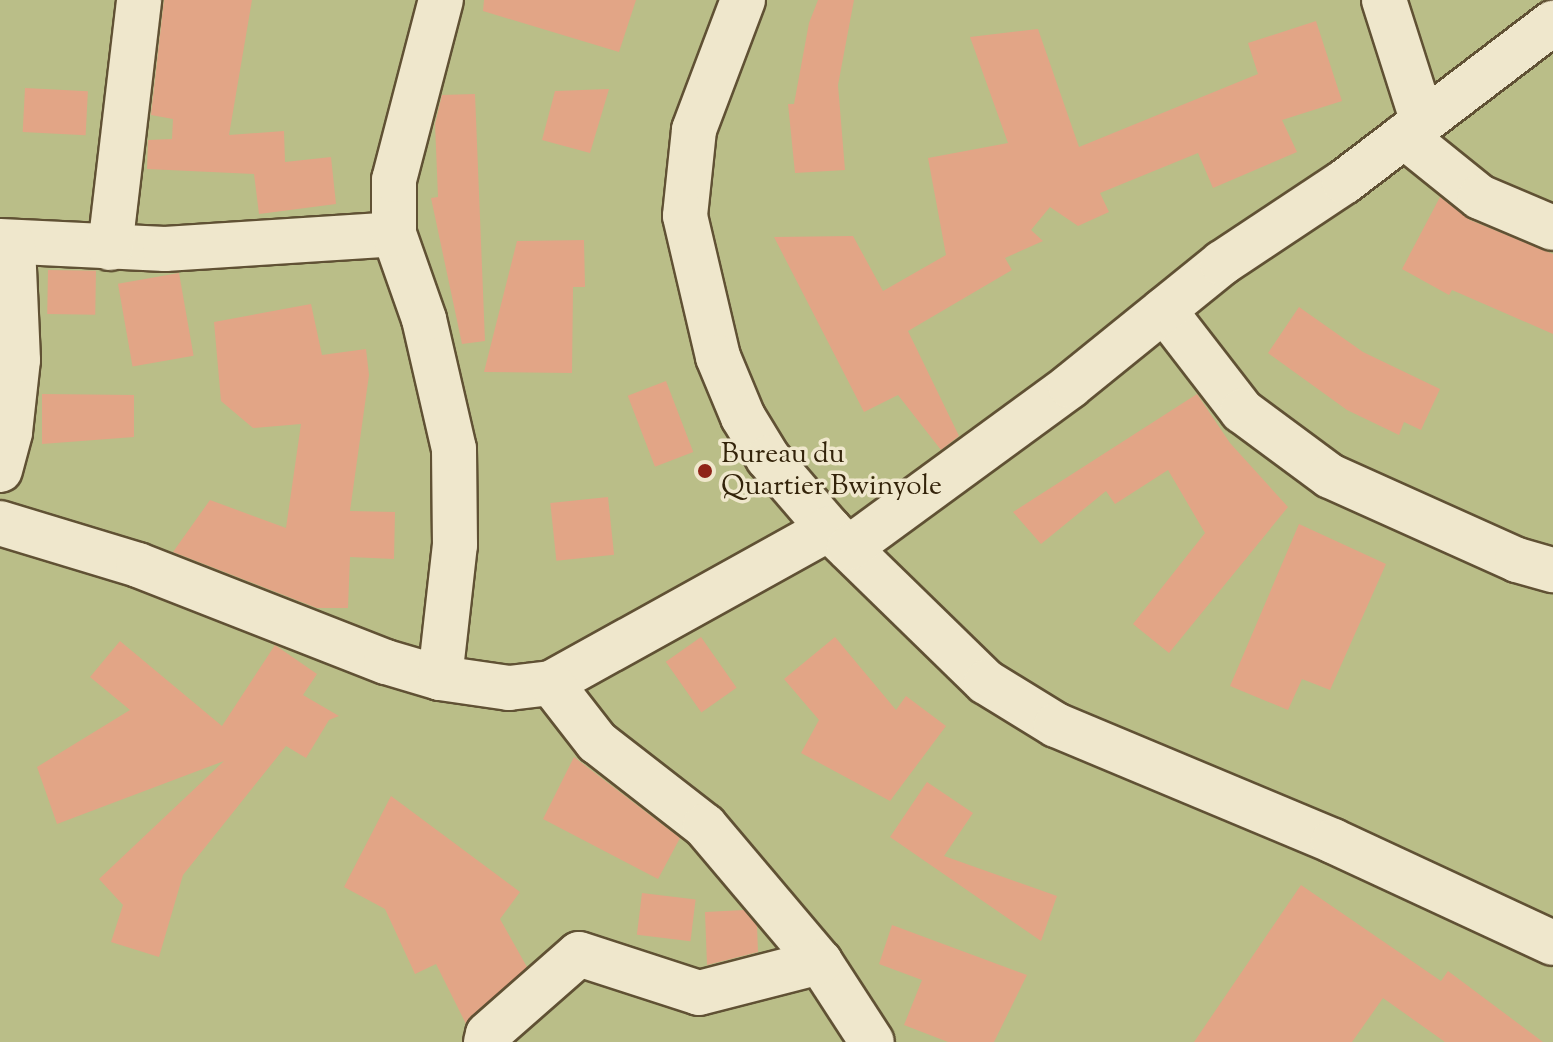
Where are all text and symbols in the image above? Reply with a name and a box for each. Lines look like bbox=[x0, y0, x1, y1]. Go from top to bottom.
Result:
place label: Bureau du Quartier Bwinyole bbox=[721, 438, 942, 504]
marker: Bureau du Quartier Bwinyole bbox=[696, 462, 714, 480]

